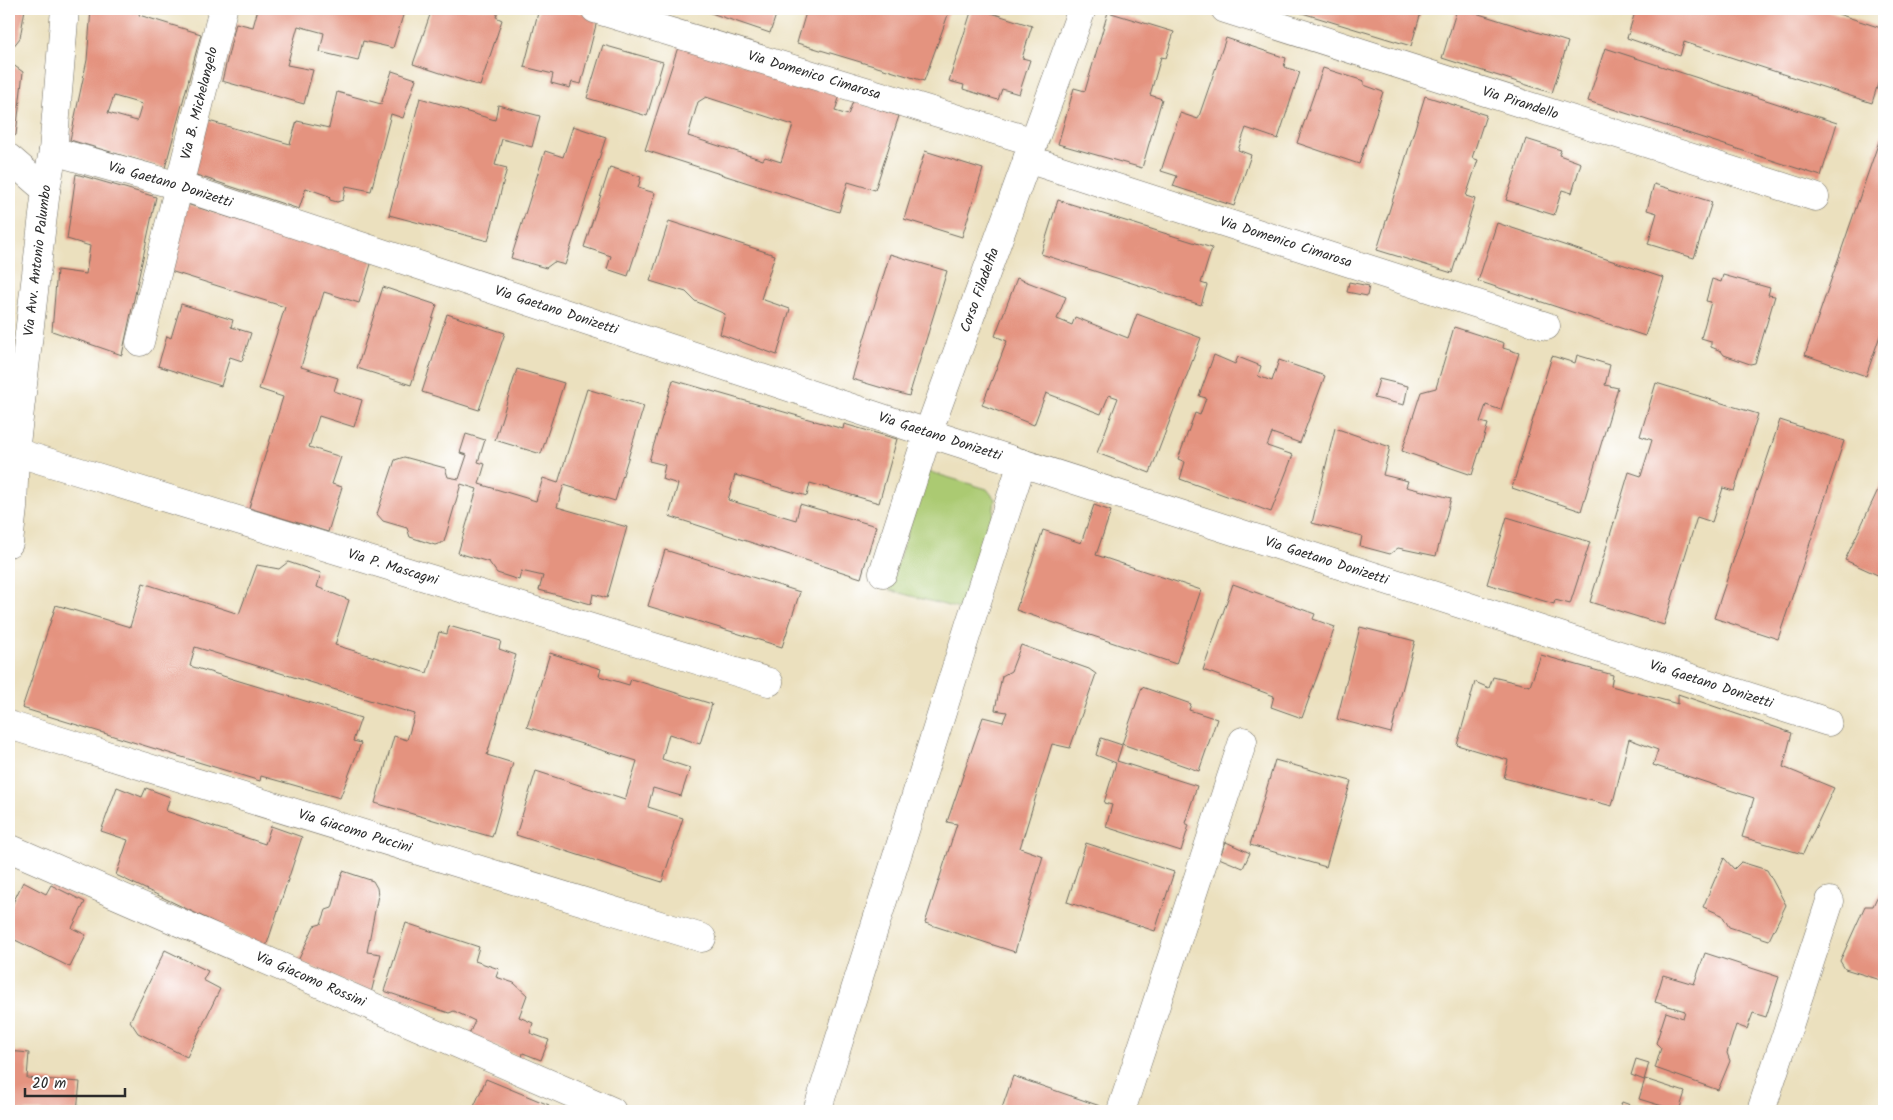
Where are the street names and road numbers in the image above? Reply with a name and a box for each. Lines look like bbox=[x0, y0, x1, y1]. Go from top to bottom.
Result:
street label: Via B. Michelangelo bbox=[175, 45, 224, 162]
street label: Via Domenico Cimarosa bbox=[745, 45, 883, 106]
street label: Via Pirandello bbox=[1479, 81, 1561, 126]
street label: Via Gaetano Donizetti bbox=[106, 156, 236, 214]
street label: Via Avv. Antonio Palumbo bbox=[18, 183, 58, 337]
street label: Via Domenico Cimarosa bbox=[1217, 211, 1355, 274]
street label: Corso Filadelfia bbox=[954, 245, 1005, 336]
street label: Via Gaetano Donizetti bbox=[492, 280, 621, 341]
street label: Via Gaetano Donizetti bbox=[875, 406, 1005, 467]
street label: Via Gaetano Donizetti bbox=[1262, 531, 1392, 591]
street label: Via P. Mascagni bbox=[345, 543, 441, 592]
street label: Via Gaetano Donizetti bbox=[1647, 654, 1776, 715]
street label: Via Giacomo Puccini bbox=[295, 803, 415, 859]
street label: Via Giacomo Rossini bbox=[252, 946, 370, 1013]

